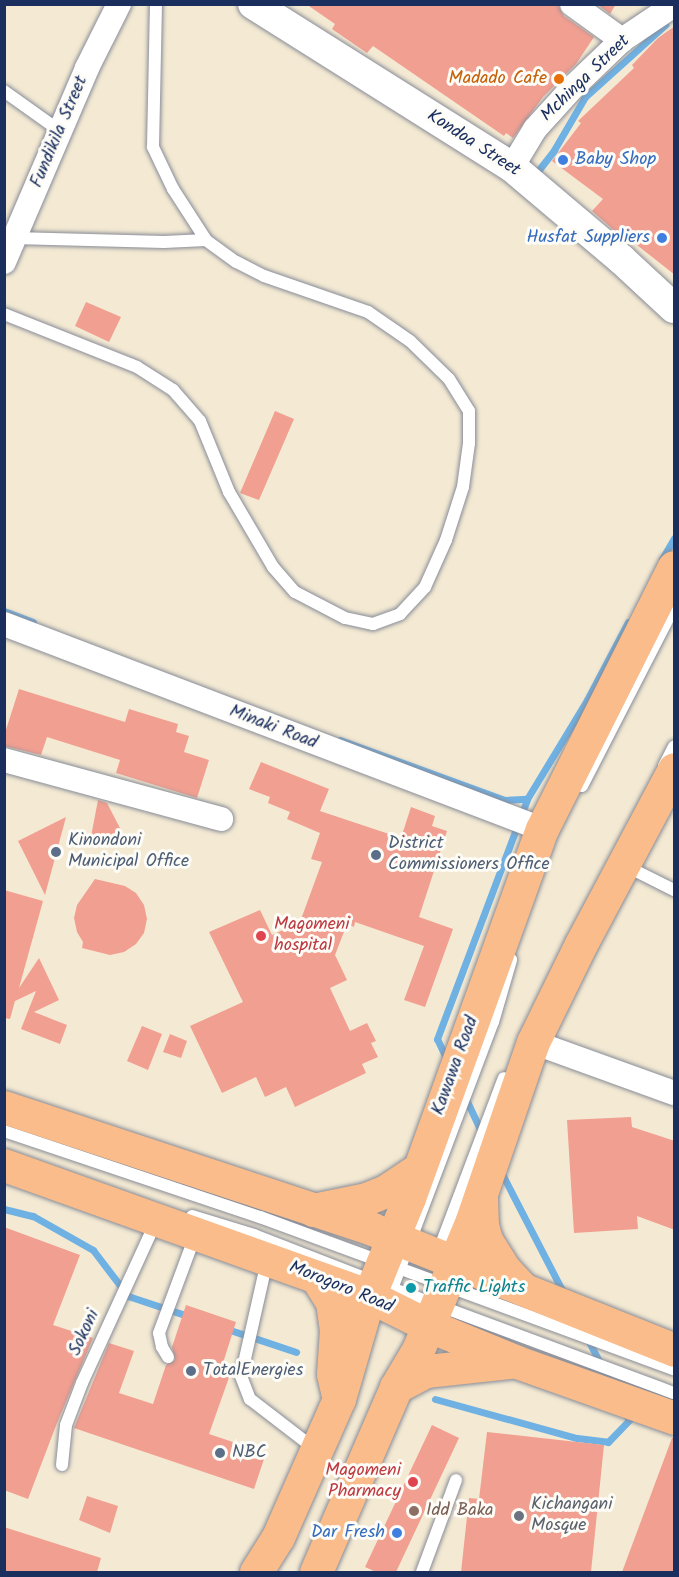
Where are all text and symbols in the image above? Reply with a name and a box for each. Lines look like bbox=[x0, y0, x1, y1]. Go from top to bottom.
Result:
street label: Mchinga Street bbox=[537, 31, 635, 127]
place label: Madado Cafe bbox=[448, 68, 547, 90]
marker: Madado Cafe bbox=[552, 72, 566, 86]
street label: Fundikila Street bbox=[27, 73, 93, 191]
street label: Kondoa Street bbox=[422, 106, 524, 182]
place label: Baby Shop bbox=[575, 149, 656, 171]
marker: Baby Shop bbox=[556, 153, 570, 167]
place label: Husfat Suppliers bbox=[526, 227, 650, 249]
marker: Husfat Suppliers bbox=[655, 231, 669, 245]
street label: Minaki Road bbox=[226, 701, 320, 755]
place label: Kinondoni Municipal Office bbox=[68, 831, 189, 874]
place label: District Commissioners Office bbox=[388, 834, 550, 876]
marker: Kinondoni Municipal Office bbox=[49, 845, 63, 859]
marker: District Commissioners Office bbox=[369, 848, 383, 862]
place label: Magomeni hospital bbox=[274, 915, 350, 958]
marker: Magomeni hospital bbox=[252, 927, 270, 945]
street label: Kawawa Road bbox=[428, 1014, 484, 1118]
street label: Morogoro Road bbox=[286, 1257, 396, 1319]
place label: Traffic Lights bbox=[423, 1277, 525, 1299]
marker: Traffic Lights bbox=[404, 1281, 418, 1295]
street label: Sokoni bbox=[65, 1307, 105, 1359]
place label: TotalEnergies bbox=[203, 1360, 303, 1382]
marker: TotalEnergies bbox=[184, 1364, 198, 1378]
place label: NBC bbox=[232, 1442, 266, 1464]
marker: NBC bbox=[213, 1446, 227, 1460]
place label: Magomeni Pharmacy bbox=[325, 1461, 401, 1504]
marker: Magomeni Pharmacy bbox=[406, 1475, 420, 1489]
place label: Kichangani Mosque bbox=[531, 1495, 612, 1538]
place label: Idd Baka bbox=[426, 1500, 494, 1522]
marker: Idd Baka bbox=[407, 1504, 421, 1518]
marker: Kichangani Mosque bbox=[512, 1509, 526, 1523]
place label: Dar Fresh bbox=[311, 1522, 385, 1544]
marker: Dar Fresh bbox=[390, 1526, 404, 1540]

